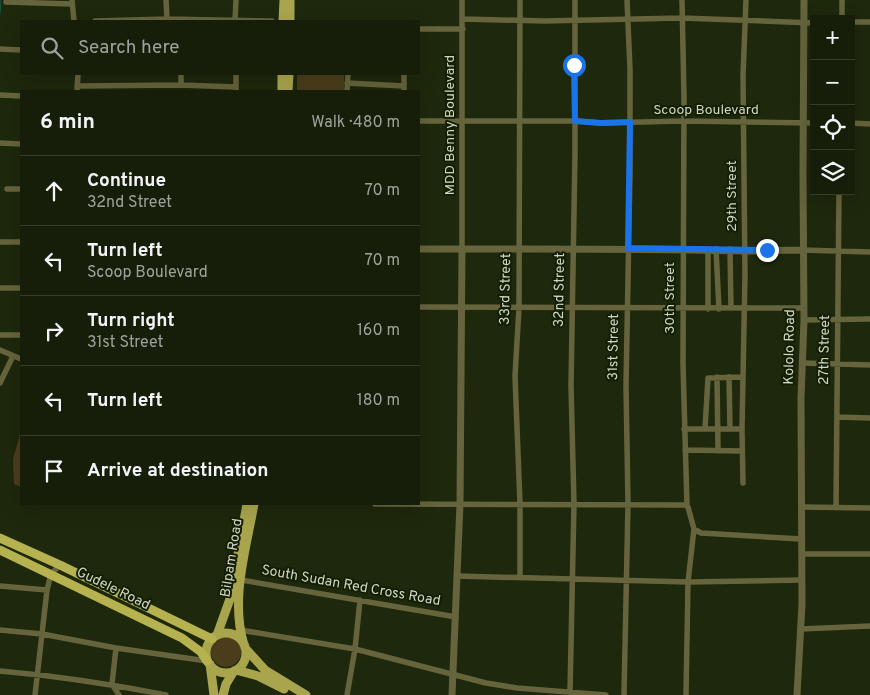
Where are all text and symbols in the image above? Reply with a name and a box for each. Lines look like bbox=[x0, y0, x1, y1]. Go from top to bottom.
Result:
map controls bbox=[810, 15, 855, 195]
button: + bbox=[810, 15, 855, 60]
search box bbox=[20, 20, 420, 75]
icon: search bbox=[38, 34, 66, 62]
text: Search here bbox=[78, 36, 180, 60]
route start bbox=[563, 54, 586, 77]
street label: MDD Benny Boulevard bbox=[442, 55, 459, 195]
button: − bbox=[810, 60, 855, 105]
street label: Scoop Boulevard bbox=[653, 102, 759, 119]
button: locate bbox=[810, 105, 855, 150]
text: 6 min bbox=[40, 109, 95, 136]
text: Walk · 480 m bbox=[311, 113, 400, 133]
button: layers bbox=[810, 150, 855, 195]
street label: 29th Street bbox=[724, 160, 741, 232]
text: Continue bbox=[87, 169, 166, 193]
icon: ahead bbox=[40, 177, 68, 205]
text: 70 m bbox=[365, 181, 400, 201]
text: 32nd Street bbox=[87, 193, 172, 213]
text: Turn left bbox=[87, 239, 163, 263]
route end bbox=[756, 239, 779, 262]
icon: left bbox=[40, 247, 68, 275]
text: 70 m bbox=[365, 251, 400, 271]
street label: 33rd Street bbox=[497, 253, 515, 325]
street label: 32nd Street bbox=[551, 253, 569, 327]
street label: 30th Street bbox=[662, 262, 679, 334]
text: Scoop Boulevard bbox=[87, 263, 208, 283]
text: Turn right bbox=[87, 309, 175, 333]
street label: Kololo Road bbox=[781, 309, 799, 385]
street label: 31st Street bbox=[605, 313, 623, 381]
street label: 27th Street bbox=[816, 315, 834, 385]
icon: right bbox=[40, 317, 68, 345]
text: 160 m bbox=[357, 321, 400, 341]
text: 31st Street bbox=[87, 333, 163, 353]
icon: left bbox=[40, 387, 68, 415]
text: Turn left bbox=[87, 389, 163, 413]
text: 180 m bbox=[357, 391, 400, 411]
icon: arrive bbox=[40, 457, 68, 485]
text: Arrive at destination bbox=[87, 459, 268, 483]
street label: Bilpam Road bbox=[217, 517, 247, 599]
street label: South Sudan Red Cross Road bbox=[260, 562, 442, 610]
street label: Gudele Road bbox=[73, 564, 153, 614]

